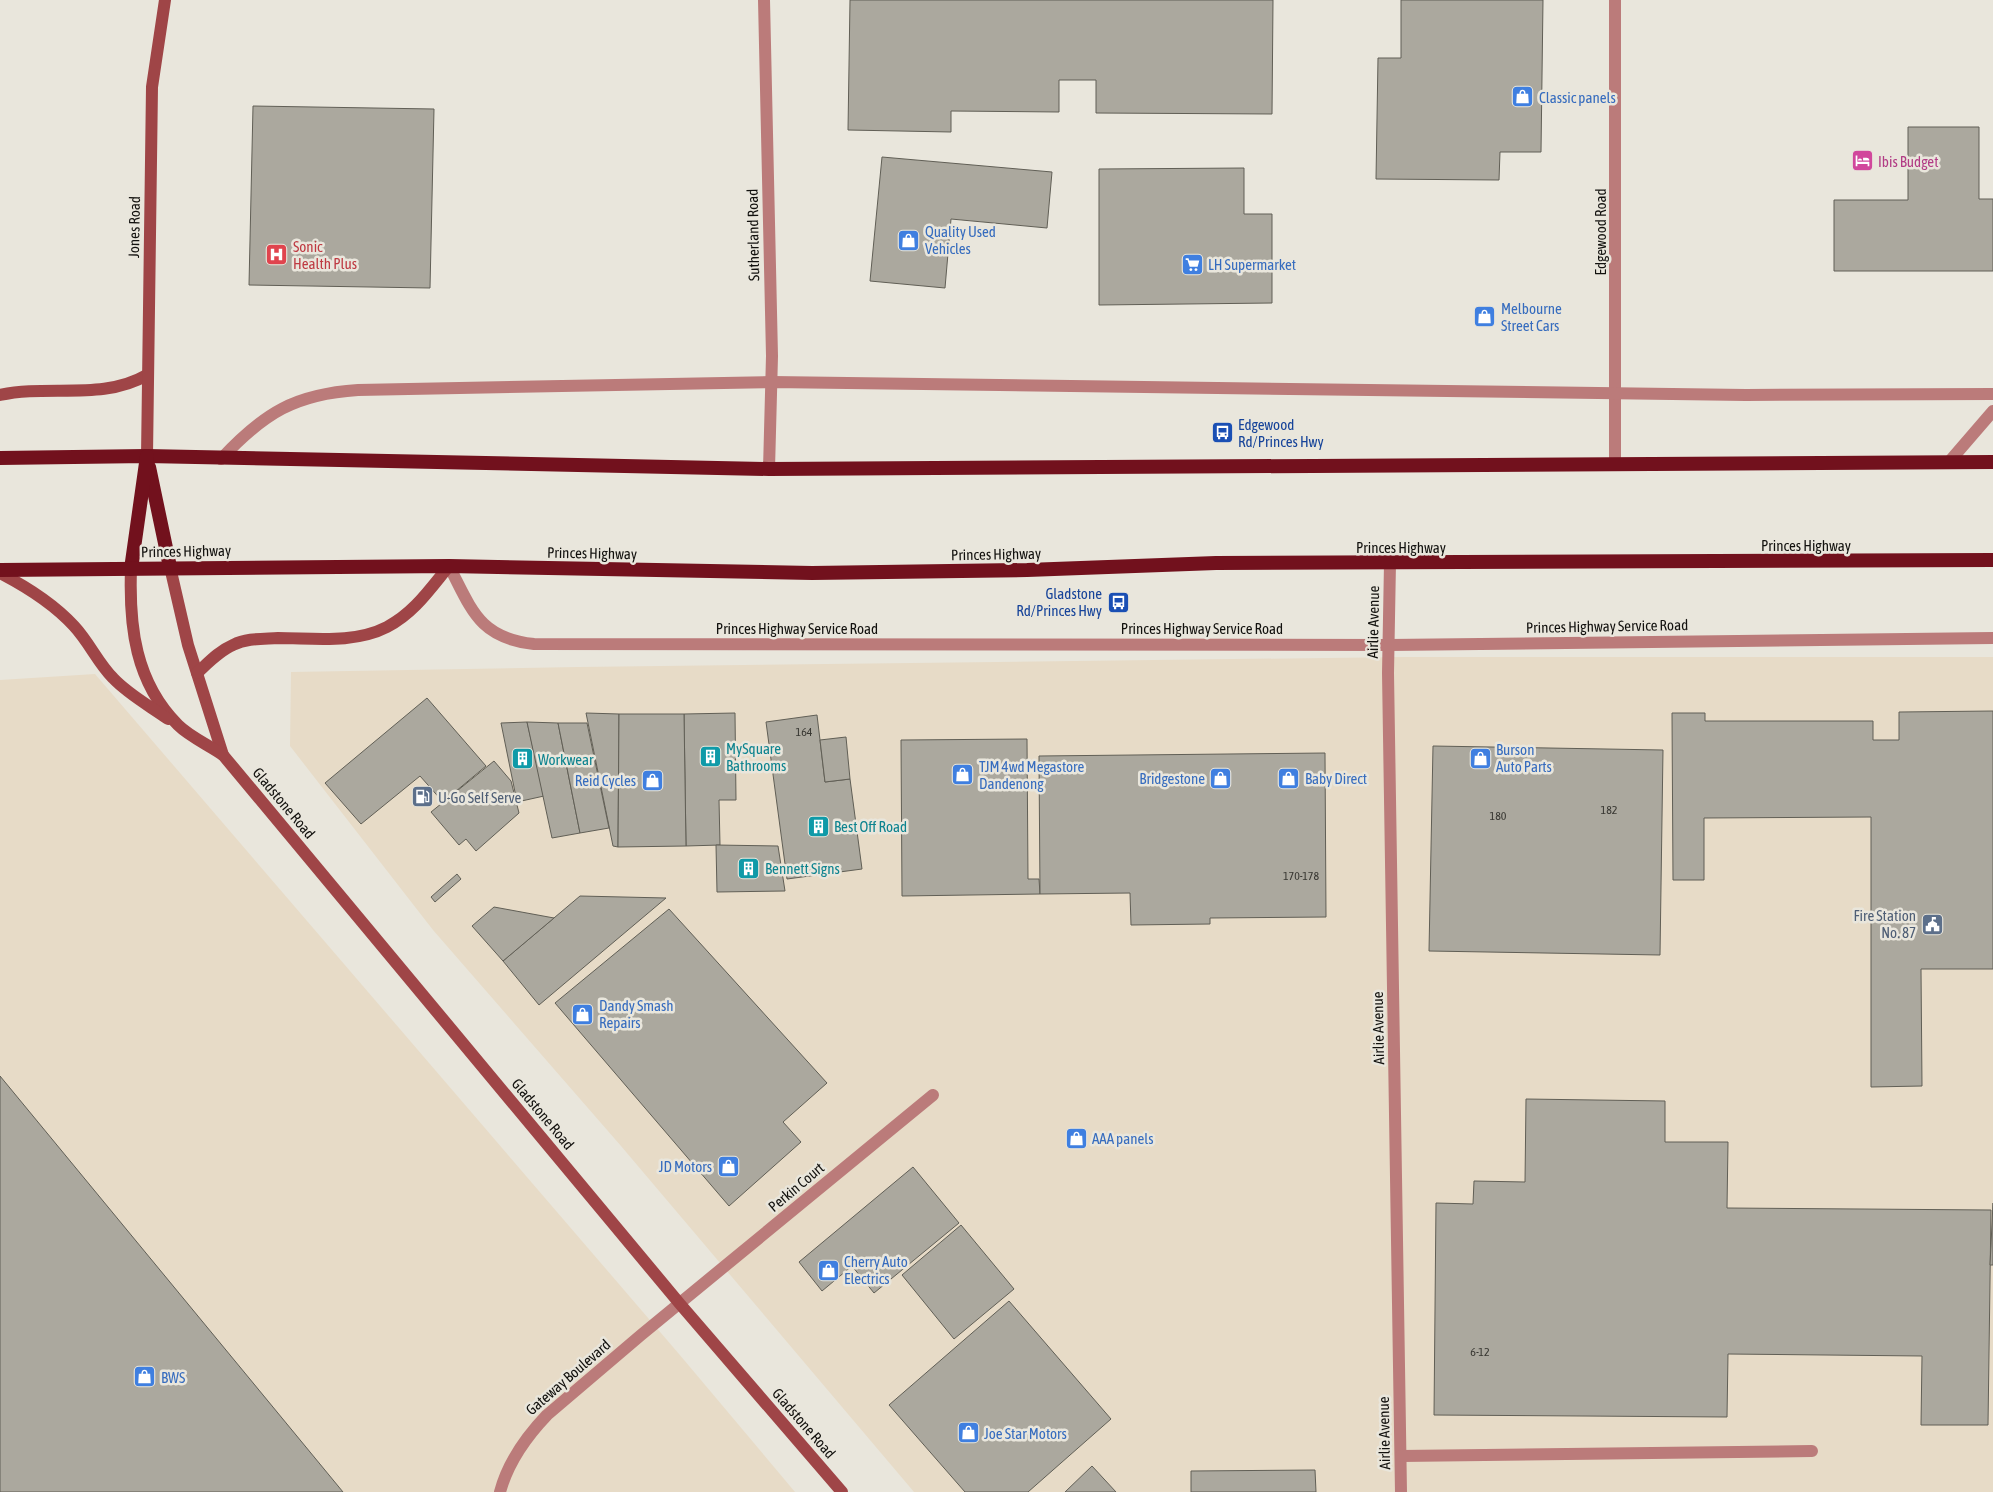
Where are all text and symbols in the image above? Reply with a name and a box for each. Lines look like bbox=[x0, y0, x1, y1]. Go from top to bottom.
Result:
shop icon: Classic panels bbox=[1511, 85, 1535, 109]
place label: Classic panels bbox=[1539, 89, 1616, 106]
hotel icon: Ibis Budget bbox=[1850, 149, 1874, 173]
place label: Ibis Budget bbox=[1878, 153, 1938, 170]
street label: Edgewood Road bbox=[1592, 188, 1609, 276]
street label: Sutherland Road bbox=[744, 189, 762, 281]
street label: Jones Road bbox=[125, 196, 143, 258]
place label: Quality Used Vehicles bbox=[925, 223, 996, 257]
shop icon: Quality Used Vehicles bbox=[897, 228, 921, 252]
place label: Sonic Health Plus bbox=[293, 238, 357, 272]
hospital icon: Sonic Health Plus bbox=[265, 243, 289, 267]
supermarket icon: LH Supermarket bbox=[1180, 252, 1204, 276]
place label: LH Supermarket bbox=[1208, 256, 1296, 273]
place label: Melbourne Street Cars bbox=[1501, 300, 1562, 334]
shop icon: Melbourne Street Cars bbox=[1473, 305, 1497, 329]
place label: Edgewood Rd/Princes Hwy bbox=[1238, 416, 1324, 450]
bus stop icon: Edgewood Rd/Princes Hwy bbox=[1210, 421, 1234, 445]
street label: Princes Highway bbox=[1761, 537, 1851, 554]
street label: Princes Highway bbox=[1356, 539, 1446, 556]
street label: Princes Highway bbox=[141, 542, 231, 560]
street label: Princes Highway bbox=[547, 544, 637, 562]
street label: Princes Highway bbox=[951, 545, 1041, 563]
place label: Gladstone Rd/Princes Hwy bbox=[1016, 585, 1102, 619]
street label: Airlie Avenue bbox=[1364, 585, 1382, 659]
bus stop icon: Gladstone Rd/Princes Hwy bbox=[1106, 590, 1130, 614]
street label: Princes Highway Service Road bbox=[1526, 616, 1688, 636]
street label: Princes Highway Service Road bbox=[716, 620, 878, 637]
street label: Princes Highway Service Road bbox=[1121, 620, 1283, 637]
house number: 164 bbox=[796, 725, 813, 739]
place label: MySquare Bathrooms bbox=[726, 740, 786, 774]
place label: Burson Auto Parts bbox=[1496, 741, 1552, 775]
building icon: MySquare Bathrooms bbox=[698, 745, 722, 769]
shop icon: Burson Auto Parts bbox=[1468, 746, 1492, 770]
building icon: Workwear bbox=[510, 747, 534, 771]
place label: Workwear bbox=[538, 751, 594, 768]
place label: TJM 4wd Megastore Dandenong bbox=[979, 758, 1085, 792]
shop icon: TJM 4wd Megastore Dandenong bbox=[951, 763, 975, 787]
street label: Gladstone Road bbox=[249, 764, 319, 842]
shop icon: Bridgestone bbox=[1209, 766, 1233, 790]
shop icon: Baby Direct bbox=[1277, 766, 1301, 790]
shop icon: Reid Cycles bbox=[640, 768, 664, 792]
place label: Bridgestone bbox=[1139, 770, 1205, 787]
place label: Baby Direct bbox=[1305, 770, 1367, 787]
place label: Reid Cycles bbox=[575, 772, 636, 789]
fuel station icon: U-Go Self Serve bbox=[410, 785, 434, 809]
place label: U-Go Self Serve bbox=[438, 789, 522, 806]
house number: 182 bbox=[1601, 803, 1617, 817]
house number: 180 bbox=[1490, 809, 1507, 823]
building icon: Best Off Road bbox=[806, 814, 830, 838]
place label: Best Off Road bbox=[834, 818, 907, 835]
building icon: Bennett Signs bbox=[737, 856, 761, 880]
place label: Bennett Signs bbox=[765, 860, 840, 877]
house number: 170-178 bbox=[1283, 869, 1319, 883]
place label: Fire Station No. 87 bbox=[1854, 907, 1916, 941]
public building icon: Fire Station No. 87 bbox=[1920, 912, 1944, 936]
street label: Airlie Avenue bbox=[1369, 991, 1387, 1065]
place label: Dandy Smash Repairs bbox=[599, 997, 674, 1031]
shop icon: Dandy Smash Repairs bbox=[571, 1002, 595, 1026]
street label: Gladstone Road bbox=[508, 1075, 578, 1153]
shop icon: AAA panels bbox=[1064, 1126, 1088, 1150]
place label: AAA panels bbox=[1092, 1130, 1154, 1147]
shop icon: JD Motors bbox=[716, 1154, 740, 1178]
place label: JD Motors bbox=[659, 1158, 712, 1175]
street label: Perkin Court bbox=[765, 1159, 827, 1215]
place label: Cherry Auto Electrics bbox=[844, 1253, 908, 1287]
shop icon: Cherry Auto Electrics bbox=[816, 1258, 840, 1282]
street label: Gateway Boulevard bbox=[522, 1336, 614, 1418]
house number: 6-12 bbox=[1470, 1345, 1490, 1359]
shop icon: BWS bbox=[133, 1365, 157, 1389]
place label: BWS bbox=[161, 1369, 185, 1386]
street label: Gladstone Road bbox=[769, 1384, 839, 1462]
street label: Airlie Avenue bbox=[1375, 1396, 1393, 1470]
shop icon: Joe Star Motors bbox=[956, 1421, 980, 1445]
place label: Joe Star Motors bbox=[984, 1425, 1067, 1442]

